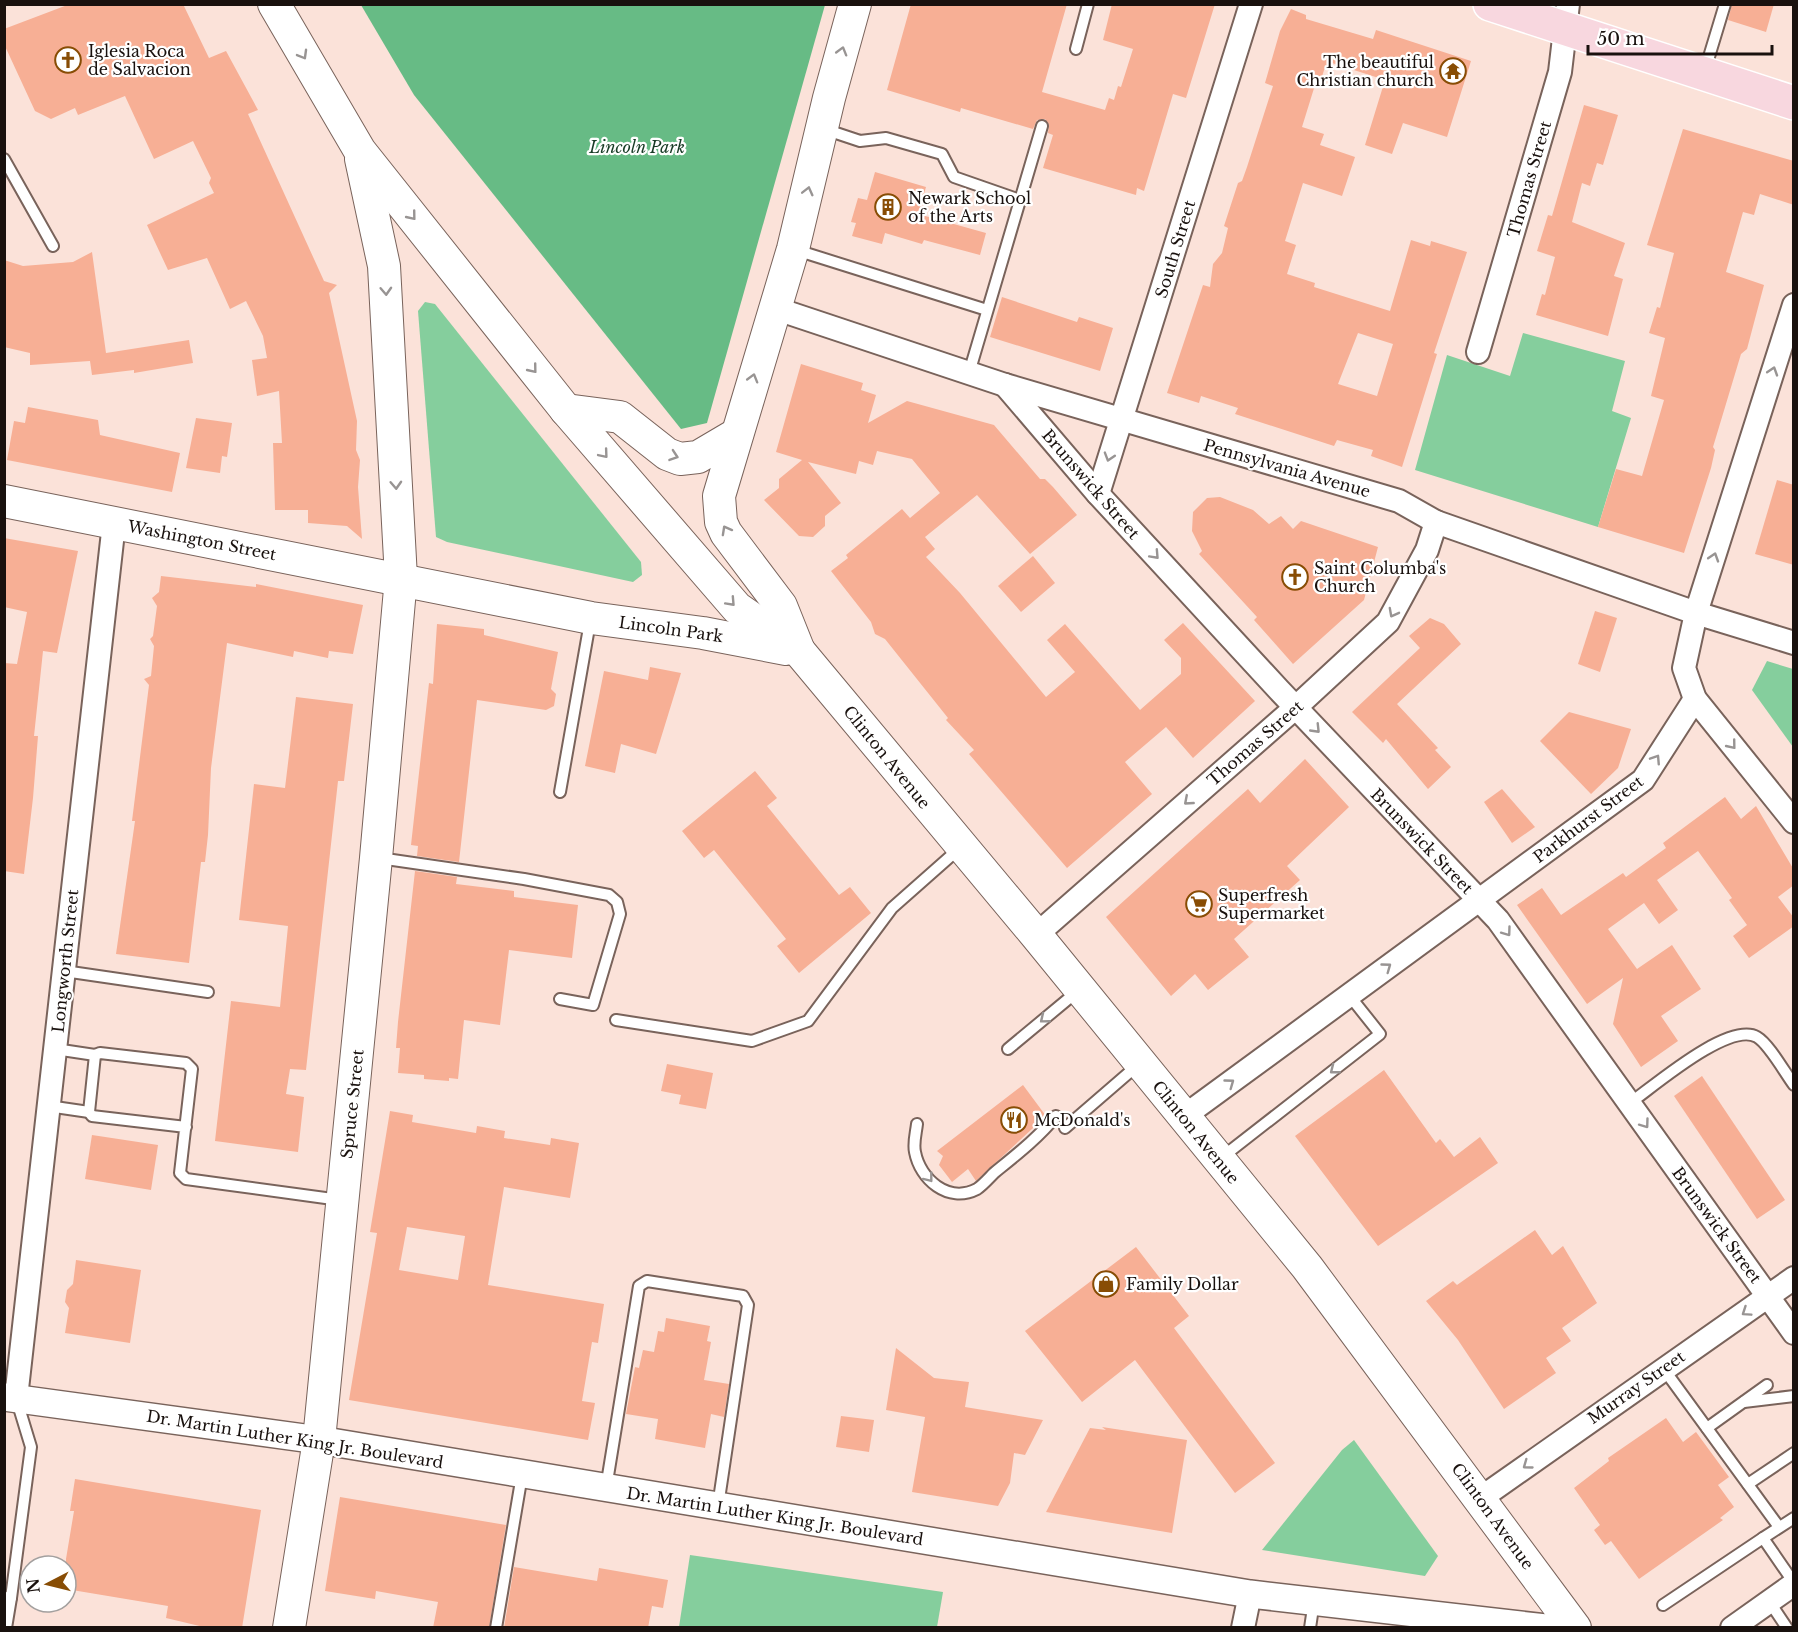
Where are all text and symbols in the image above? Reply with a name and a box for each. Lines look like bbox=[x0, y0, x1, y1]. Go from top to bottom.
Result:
scale bar bbox=[1588, 18, 1772, 56]
text: 50 m bbox=[1597, 28, 1645, 50]
place label: Iglesia Roca de Salvacion bbox=[88, 41, 191, 79]
church icon: Iglesia Roca de Salvacion bbox=[53, 45, 83, 75]
one-way arrow bbox=[835, 47, 847, 57]
one-way arrow bbox=[296, 49, 308, 59]
place label: The beautiful Christian church bbox=[1296, 52, 1434, 90]
temple icon: The beautiful Christian church bbox=[1438, 56, 1468, 86]
street label: Thomas Street bbox=[1503, 118, 1555, 240]
park label: Lincoln Park bbox=[588, 137, 685, 157]
one-way arrow bbox=[800, 186, 813, 196]
place label: Newark School of the Arts bbox=[908, 188, 1031, 226]
building icon: Newark School of the Arts bbox=[873, 192, 903, 222]
street label: South Street bbox=[1151, 198, 1199, 300]
one-way arrow bbox=[404, 210, 415, 221]
one-way arrow bbox=[379, 286, 392, 295]
one-way arrow bbox=[526, 362, 537, 373]
one-way arrow bbox=[1765, 366, 1778, 377]
one-way arrow bbox=[746, 373, 759, 383]
street label: Brunswick Street bbox=[1038, 425, 1144, 543]
street label: Pennsylvania Avenue bbox=[1201, 435, 1373, 501]
one-way arrow bbox=[596, 447, 607, 458]
one-way arrow bbox=[668, 448, 679, 461]
one-way arrow bbox=[1104, 451, 1117, 462]
one-way arrow bbox=[390, 481, 403, 490]
street label: Washington Street bbox=[125, 516, 278, 564]
one-way arrow bbox=[722, 526, 733, 536]
one-way arrow bbox=[1147, 548, 1158, 559]
one-way arrow bbox=[1707, 552, 1719, 563]
place label: Saint Columba's Church bbox=[1314, 558, 1446, 596]
church icon: Saint Columba's Church bbox=[1280, 562, 1310, 592]
one-way arrow bbox=[724, 595, 735, 605]
one-way arrow bbox=[1389, 606, 1400, 617]
street label: Lincoln Park bbox=[618, 612, 725, 646]
street label: Thomas Street bbox=[1203, 696, 1307, 790]
street label: Clinton Avenue bbox=[839, 701, 935, 813]
one-way arrow bbox=[1308, 722, 1319, 733]
one-way arrow bbox=[1724, 738, 1735, 749]
one-way arrow bbox=[1649, 755, 1661, 765]
street label: Parkhurst Street bbox=[1529, 771, 1647, 867]
street label: Brunswick Street bbox=[1367, 784, 1477, 898]
one-way arrow bbox=[1184, 794, 1195, 805]
place label: Superfresh Supermarket bbox=[1218, 885, 1325, 923]
street label: Longworth Street bbox=[48, 888, 82, 1034]
supermarket icon: Superfresh Supermarket bbox=[1184, 889, 1214, 919]
one-way arrow bbox=[1500, 926, 1511, 937]
one-way arrow bbox=[1380, 963, 1391, 974]
one-way arrow bbox=[1039, 1012, 1050, 1023]
street label: Spruce Street bbox=[336, 1048, 368, 1160]
one-way arrow bbox=[1329, 1063, 1340, 1074]
street label: Clinton Avenue bbox=[1148, 1076, 1244, 1188]
one-way arrow bbox=[1223, 1079, 1234, 1090]
restaurant icon: McDonald's bbox=[999, 1105, 1029, 1135]
place label: McDonald's bbox=[1034, 1110, 1131, 1130]
one-way arrow bbox=[1638, 1118, 1649, 1129]
street label: Brunswick Street bbox=[1668, 1163, 1766, 1287]
one-way arrow bbox=[921, 1171, 932, 1182]
shop icon: Family Dollar bbox=[1091, 1269, 1121, 1299]
place label: Family Dollar bbox=[1126, 1274, 1239, 1294]
one-way arrow bbox=[1741, 1304, 1752, 1315]
street label: Murray Street bbox=[1584, 1346, 1688, 1428]
street label: Dr. Martin Luther King Jr. Boulevard bbox=[145, 1406, 445, 1472]
one-way arrow bbox=[1522, 1458, 1533, 1469]
street label: Clinton Avenue bbox=[1448, 1459, 1538, 1573]
street label: Dr. Martin Luther King Jr. Boulevard bbox=[625, 1483, 925, 1549]
north arrow bbox=[18, 1554, 78, 1614]
text: N bbox=[22, 1577, 44, 1595]

